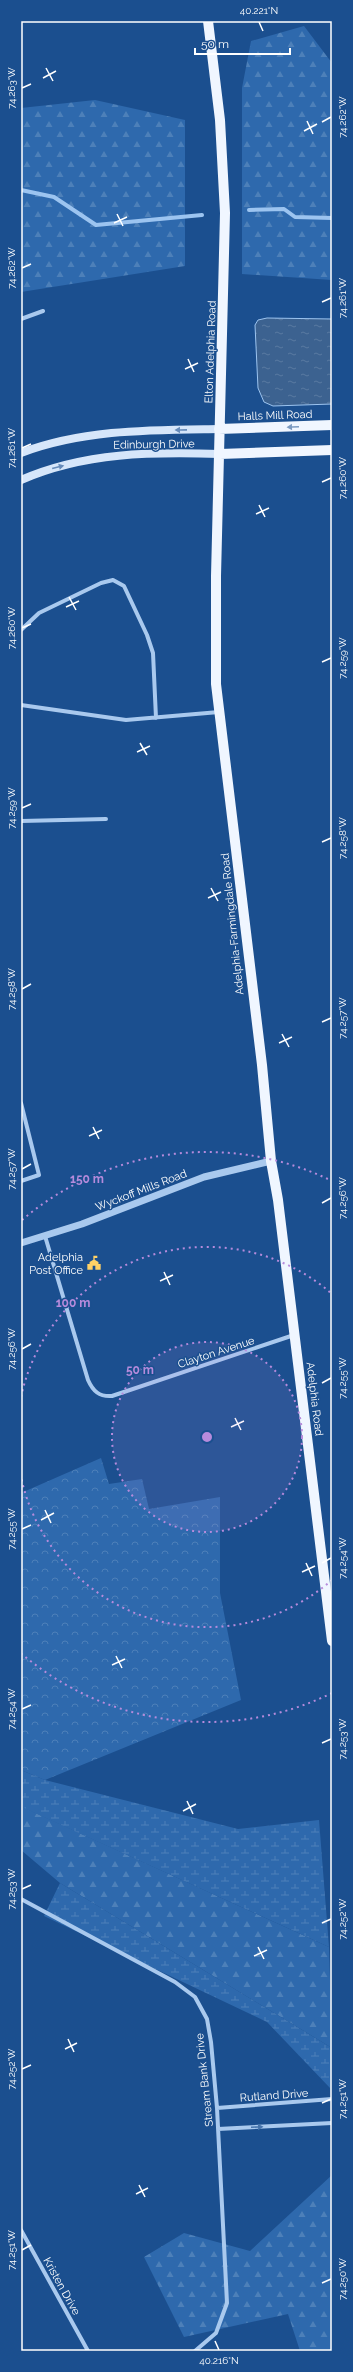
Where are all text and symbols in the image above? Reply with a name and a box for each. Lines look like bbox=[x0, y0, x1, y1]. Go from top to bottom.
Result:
text: 40.221°N bbox=[240, 5, 278, 16]
scale bar bbox=[195, 30, 290, 56]
text: 50 m bbox=[201, 37, 229, 51]
text: 74.263°W bbox=[6, 67, 17, 109]
text: 74.262°W bbox=[337, 96, 348, 138]
text: 74.262°W bbox=[6, 247, 17, 289]
text: 74.261°W bbox=[337, 277, 348, 318]
street label: Elton Adelphia Road bbox=[202, 300, 219, 404]
street label: Halls Mill Road bbox=[237, 408, 313, 423]
one-way arrow bbox=[286, 424, 299, 430]
text: 74.261°W bbox=[6, 427, 17, 468]
one-way arrow bbox=[174, 427, 187, 433]
street label: Edinburgh Drive bbox=[113, 437, 195, 452]
text: 74.260°W bbox=[337, 456, 348, 499]
one-way arrow bbox=[52, 464, 64, 470]
text: 74.260°W bbox=[6, 606, 17, 649]
text: 74.259°W bbox=[337, 637, 348, 679]
text: 74.259°W bbox=[6, 787, 17, 829]
text: 74.258°W bbox=[337, 817, 348, 859]
street label: Adelphia-Farmingdale Road bbox=[219, 852, 246, 996]
text: 74.258°W bbox=[6, 968, 17, 1010]
text: 74.257°W bbox=[337, 997, 348, 1039]
text: 74.257°W bbox=[6, 1148, 17, 1190]
street label: Wyckoff Mills Road bbox=[94, 1167, 189, 1214]
text: 150 m bbox=[70, 1172, 104, 1186]
text: 74.256°W bbox=[337, 1176, 348, 1219]
place label: Adelphia Post Office bbox=[29, 1251, 84, 1277]
public building icon: Adelphia Post Office bbox=[86, 1255, 102, 1271]
text: 100 m bbox=[56, 1296, 90, 1310]
text: 74.256°W bbox=[6, 1327, 17, 1370]
street label: Clayton Avenue bbox=[176, 1334, 257, 1371]
text: 74.255°W bbox=[337, 1357, 348, 1399]
street label: Adelphia Road bbox=[304, 1361, 326, 1437]
text: 50 m bbox=[126, 1363, 154, 1377]
centre of rings bbox=[200, 1430, 214, 1444]
text: 74.255°W bbox=[6, 1508, 17, 1550]
text: 74.254°W bbox=[337, 1537, 348, 1579]
text: 74.254°W bbox=[6, 1688, 17, 1730]
text: 74.253°W bbox=[337, 1718, 348, 1760]
text: 74.253°W bbox=[6, 1868, 17, 1910]
text: 74.252°W bbox=[337, 1898, 348, 1940]
street label: Stream Bank Drive bbox=[193, 2032, 216, 2127]
text: 74.252°W bbox=[6, 2048, 17, 2090]
text: 74.251°W bbox=[337, 2078, 348, 2119]
street label: Rutland Drive bbox=[239, 2087, 309, 2104]
one-way arrow bbox=[251, 2123, 263, 2130]
text: 74.251°W bbox=[6, 2229, 17, 2270]
street label: Kristen Drive bbox=[40, 2255, 83, 2318]
text: 74.250°W bbox=[337, 2258, 348, 2300]
text: 40.216°N bbox=[199, 2355, 239, 2366]

